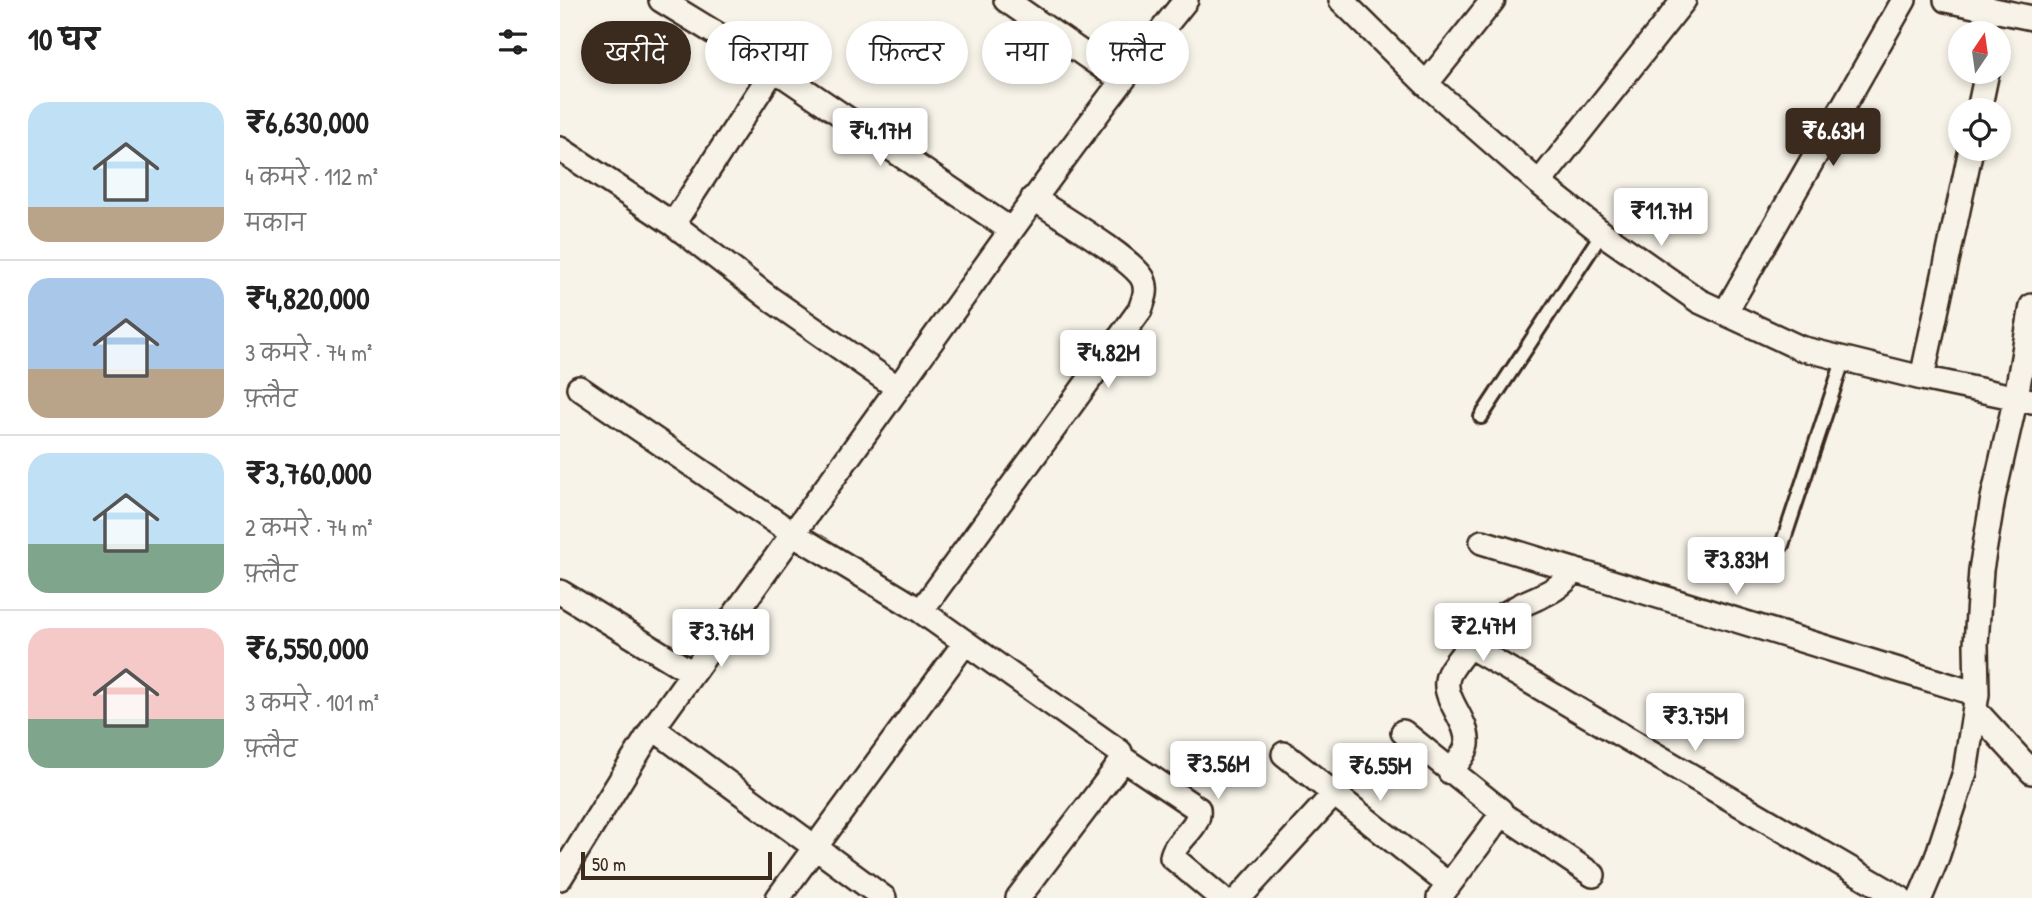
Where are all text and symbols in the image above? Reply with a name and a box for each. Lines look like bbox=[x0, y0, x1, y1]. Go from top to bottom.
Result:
text: 10 घर bbox=[28, 19, 99, 59]
chip: खरीदें bbox=[581, 21, 691, 84]
chip: किराया bbox=[705, 21, 832, 84]
chip: फ़िल्टर bbox=[846, 21, 968, 84]
chip: नया bbox=[982, 21, 1072, 84]
chip: फ़्लैट bbox=[1086, 21, 1189, 84]
north arrow bbox=[1948, 21, 2011, 84]
map controls bbox=[1948, 21, 2011, 161]
icon: filters bbox=[494, 23, 532, 61]
button: locate bbox=[1948, 98, 2011, 161]
text: ₹6,630,000 bbox=[245, 102, 369, 142]
pin: ₹4.17M bbox=[823, 108, 937, 168]
pin: ₹6.63M bbox=[1776, 108, 1890, 168]
text: ₹4.17M bbox=[849, 115, 911, 146]
text: ₹6.63M bbox=[1801, 115, 1865, 146]
icon: home bbox=[84, 130, 168, 214]
text: 4 कमरे · 112 m² bbox=[245, 161, 378, 192]
pin: ₹11.7M bbox=[1604, 188, 1718, 248]
text: ₹11.7M bbox=[1630, 195, 1692, 226]
text: मकान bbox=[245, 207, 306, 238]
text: ₹4,820,000 bbox=[245, 278, 370, 318]
icon: home bbox=[84, 306, 168, 390]
pin: ₹4.82M bbox=[1051, 330, 1165, 390]
text: 3 कमरे · 74 m² bbox=[245, 337, 372, 368]
text: ₹4.82M bbox=[1076, 337, 1140, 368]
text: फ़्लैट bbox=[245, 383, 297, 414]
text: ₹3,760,000 bbox=[245, 453, 372, 493]
icon: home bbox=[84, 481, 168, 565]
text: 2 कमरे · 74 m² bbox=[245, 512, 373, 543]
pin: ₹3.83M bbox=[1679, 538, 1793, 597]
text: ₹3.83M bbox=[1704, 544, 1768, 575]
text: फ़्लैट bbox=[245, 558, 297, 589]
pin: ₹2.47M bbox=[1426, 604, 1540, 663]
pin: ₹3.76M bbox=[664, 610, 778, 669]
text: ₹2.47M bbox=[1450, 610, 1516, 641]
text: ₹3.76M bbox=[688, 616, 754, 647]
text: ₹6,550,000 bbox=[245, 628, 369, 668]
icon: home bbox=[84, 656, 168, 740]
text: 3 कमरे · 101 m² bbox=[245, 687, 379, 718]
pin: ₹3.75M bbox=[1638, 694, 1752, 753]
text: ₹3.75M bbox=[1662, 700, 1728, 731]
text: फ़्लैट bbox=[245, 733, 297, 764]
pin: ₹3.56M bbox=[1161, 742, 1275, 801]
pin: ₹6.55M bbox=[1323, 744, 1437, 803]
text: ₹3.56M bbox=[1186, 748, 1250, 779]
text: ₹6.55M bbox=[1348, 750, 1412, 781]
scale bar bbox=[581, 849, 772, 881]
text: 50 m bbox=[592, 851, 626, 877]

